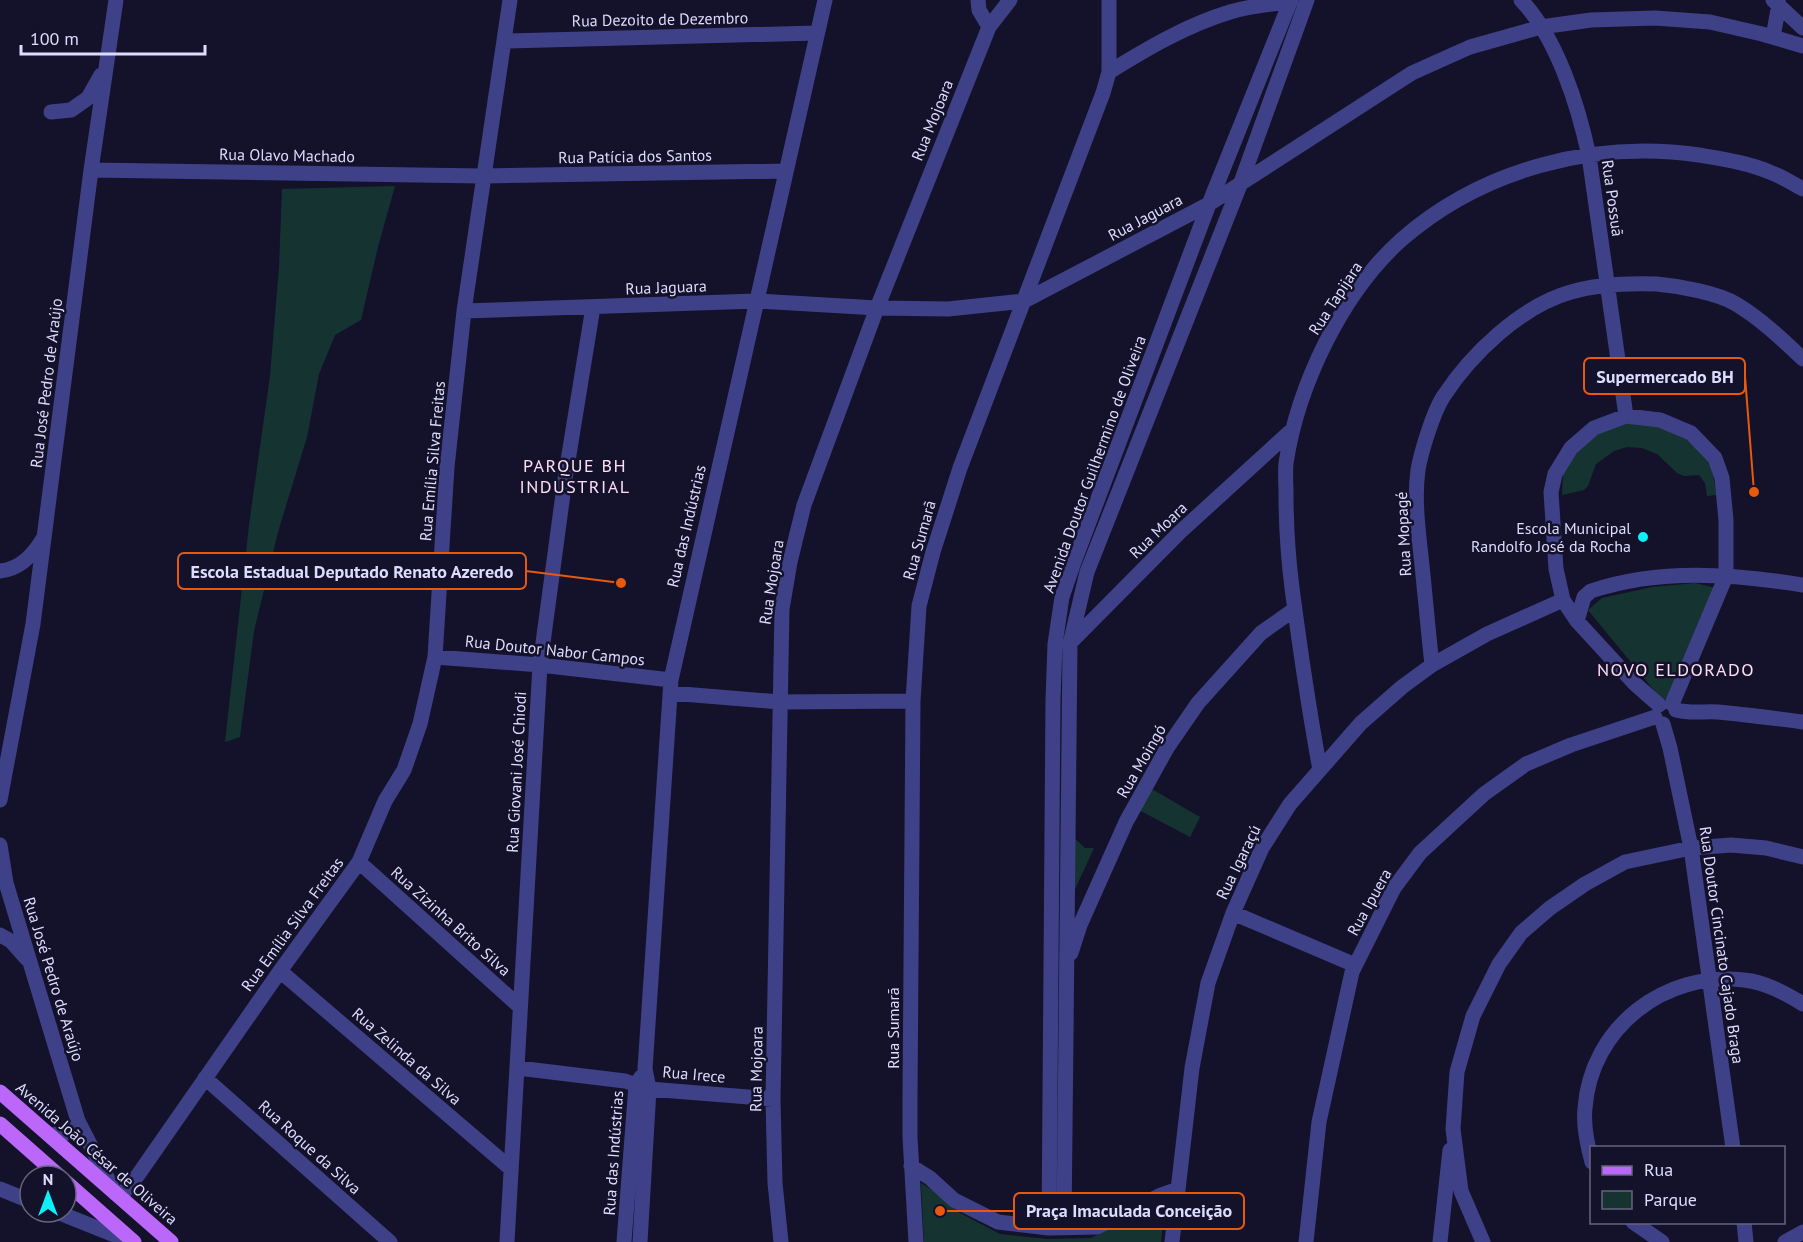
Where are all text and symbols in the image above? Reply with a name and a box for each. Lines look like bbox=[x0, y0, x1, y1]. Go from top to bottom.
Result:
street label: Rua Dezoito de Dezembro bbox=[572, 7, 748, 31]
scale bar bbox=[21, 18, 206, 56]
text: 100 m bbox=[30, 27, 79, 50]
street label: Rua Mojoara bbox=[907, 77, 957, 163]
street label: Rua Olavo Machado bbox=[219, 144, 355, 166]
street label: Rua Patícia dos Santos bbox=[558, 145, 712, 167]
street label: Rua Possuã bbox=[1598, 158, 1628, 238]
street label: Rua Jaguara bbox=[1104, 189, 1186, 245]
street label: Rua Tapijara bbox=[1304, 258, 1366, 338]
street label: Rua Jaguara bbox=[625, 276, 707, 298]
street label: Rua José Pedro de Araújo bbox=[26, 297, 66, 469]
street label: Avenida Doutor Guilhermino de Oliveira bbox=[1038, 333, 1150, 595]
callout: Supermercado BH bbox=[1584, 358, 1745, 394]
text: Supermercado BH bbox=[1596, 365, 1734, 388]
street label: Rua Emília Silva Freitas bbox=[415, 380, 449, 542]
district label: PARQUE BH INDUSTRIAL bbox=[519, 454, 631, 498]
street label: Rua das Indústrias bbox=[662, 463, 710, 589]
street label: Rua Mopagé bbox=[1391, 491, 1415, 577]
street label: Rua Sumarã bbox=[898, 498, 940, 582]
street label: Rua Moara bbox=[1125, 498, 1191, 562]
place label: Escola Municipal Randolfo José da Rocha bbox=[1471, 518, 1631, 556]
marker: Escola Municipal Randolfo José da Rocha bbox=[1636, 530, 1650, 544]
street label: Rua Mojoara bbox=[754, 538, 788, 626]
callout: Escola Estadual Deputado Renato Azeredo bbox=[178, 553, 526, 589]
text: Escola Estadual Deputado Renato Azeredo bbox=[191, 560, 514, 583]
street label: Rua Doutor Nabor Campos bbox=[464, 631, 646, 669]
district label: NOVO ELDORADO bbox=[1597, 658, 1755, 681]
street label: Rua Giovani José Chiodi bbox=[502, 691, 530, 853]
street label: Rua Moingó bbox=[1112, 721, 1170, 801]
street label: Rua Igaraçú bbox=[1211, 821, 1265, 903]
street label: Rua Doutor Cincinato Cajado Braga bbox=[1695, 825, 1749, 1065]
street label: Rua Emília Silva Freitas bbox=[237, 853, 348, 995]
street label: Rua Zizinha Brito Silva bbox=[387, 862, 515, 980]
street label: Rua Ipuera bbox=[1342, 865, 1396, 939]
street label: Rua José Pedro de Araújo bbox=[19, 894, 89, 1064]
street label: Rua Sumarã bbox=[883, 987, 903, 1069]
street label: Rua Zelinda da Silva bbox=[348, 1003, 466, 1109]
street label: Rua Mojoara bbox=[745, 1026, 767, 1112]
street label: Rua Irece bbox=[662, 1061, 726, 1087]
street label: Avenida João César de Oliveira bbox=[12, 1077, 182, 1229]
street label: Rua das Indústrias bbox=[599, 1090, 627, 1216]
street label: Rua Roque da Silva bbox=[255, 1096, 365, 1198]
legend bbox=[1590, 1146, 1785, 1224]
text: Rua bbox=[1644, 1158, 1673, 1181]
north arrow bbox=[18, 1164, 78, 1224]
text: N bbox=[43, 1169, 53, 1189]
text: Parque bbox=[1644, 1188, 1697, 1211]
callout: Praça Imaculada Conceição bbox=[1014, 1193, 1244, 1229]
text: Praça Imaculada Conceição bbox=[1026, 1199, 1232, 1222]

